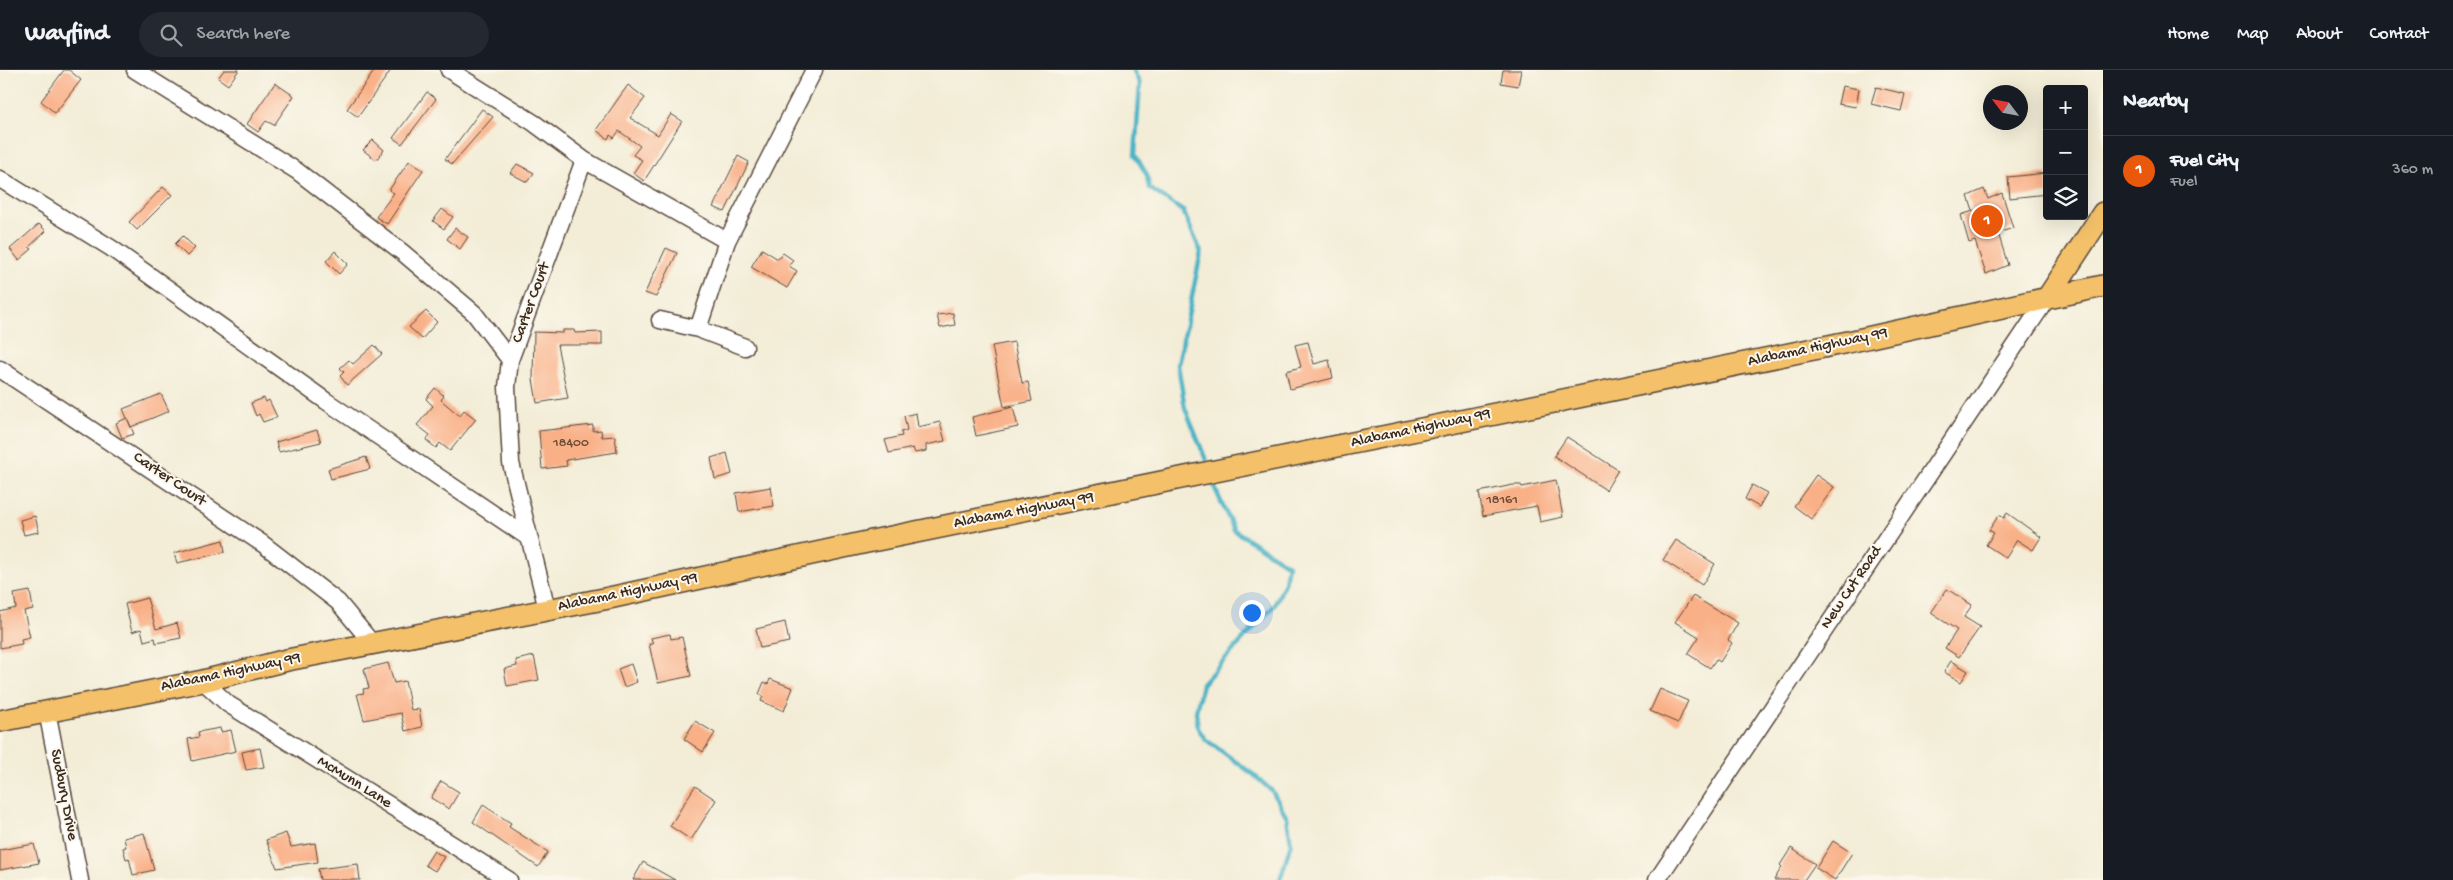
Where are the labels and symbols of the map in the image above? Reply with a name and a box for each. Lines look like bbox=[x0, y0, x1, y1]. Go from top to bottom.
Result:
north arrow bbox=[1983, 85, 2028, 130]
pin: 1 bbox=[1971, 202, 2003, 240]
street label: Carter Court bbox=[509, 259, 556, 346]
street label: Alabama Highway 99 bbox=[1746, 324, 1890, 372]
street label: Alabama Highway 99 bbox=[1349, 405, 1493, 453]
house number: 18400 bbox=[552, 435, 589, 452]
street label: Carter Court bbox=[129, 449, 210, 512]
street label: Alabama Highway 99 bbox=[952, 488, 1096, 534]
house number: 18161 bbox=[1485, 492, 1518, 509]
street label: New Cut Road bbox=[1817, 541, 1888, 633]
street label: Alabama Highway 99 bbox=[556, 569, 700, 617]
your location bbox=[1239, 600, 1265, 626]
street label: Alabama Highway 99 bbox=[159, 649, 303, 697]
street label: Sudbury Drive bbox=[45, 748, 81, 843]
street label: McMunn Lane bbox=[313, 752, 396, 814]

